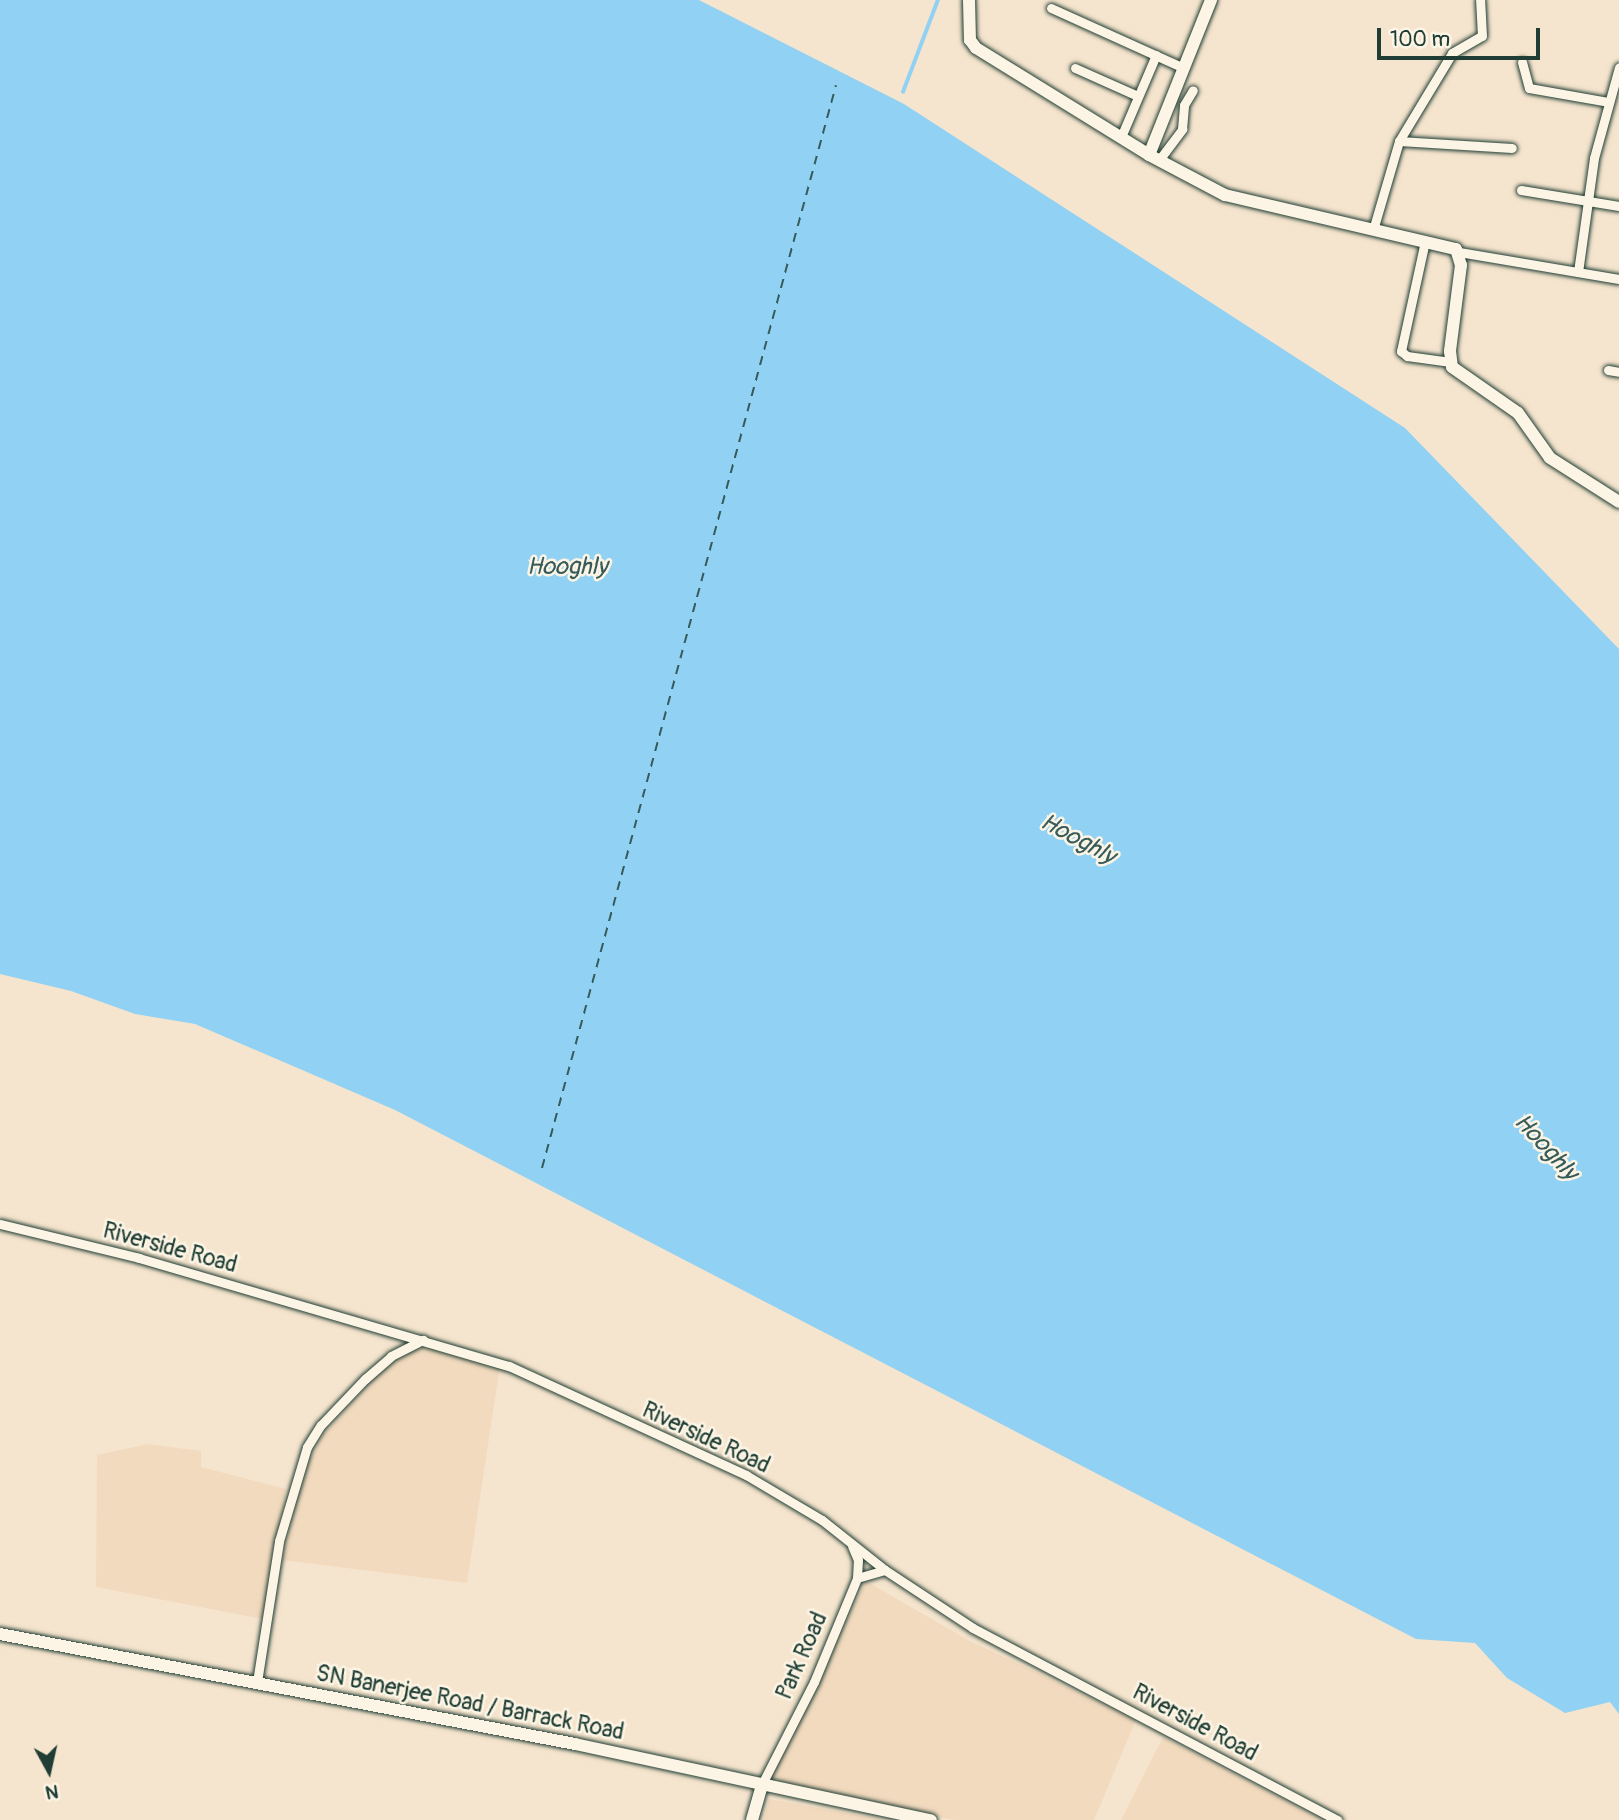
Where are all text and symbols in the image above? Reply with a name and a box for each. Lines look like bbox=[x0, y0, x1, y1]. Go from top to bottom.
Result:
scale bar bbox=[1381, 14, 1544, 58]
text: 100 m bbox=[1390, 26, 1450, 53]
water label: Hooghly bbox=[527, 553, 607, 581]
water label: Hooghly bbox=[1036, 807, 1120, 871]
water label: Hooghly bbox=[1508, 1108, 1584, 1186]
street label: Riverside Road bbox=[100, 1217, 240, 1279]
street label: Riverside Road bbox=[638, 1396, 774, 1480]
street label: Park Road bbox=[771, 1608, 833, 1704]
street label: SN Banerjee Road / Barrack Road bbox=[314, 1660, 626, 1746]
street label: Riverside Road bbox=[1128, 1678, 1262, 1768]
north arrow bbox=[14, 1736, 84, 1806]
text: N bbox=[44, 1779, 60, 1805]

